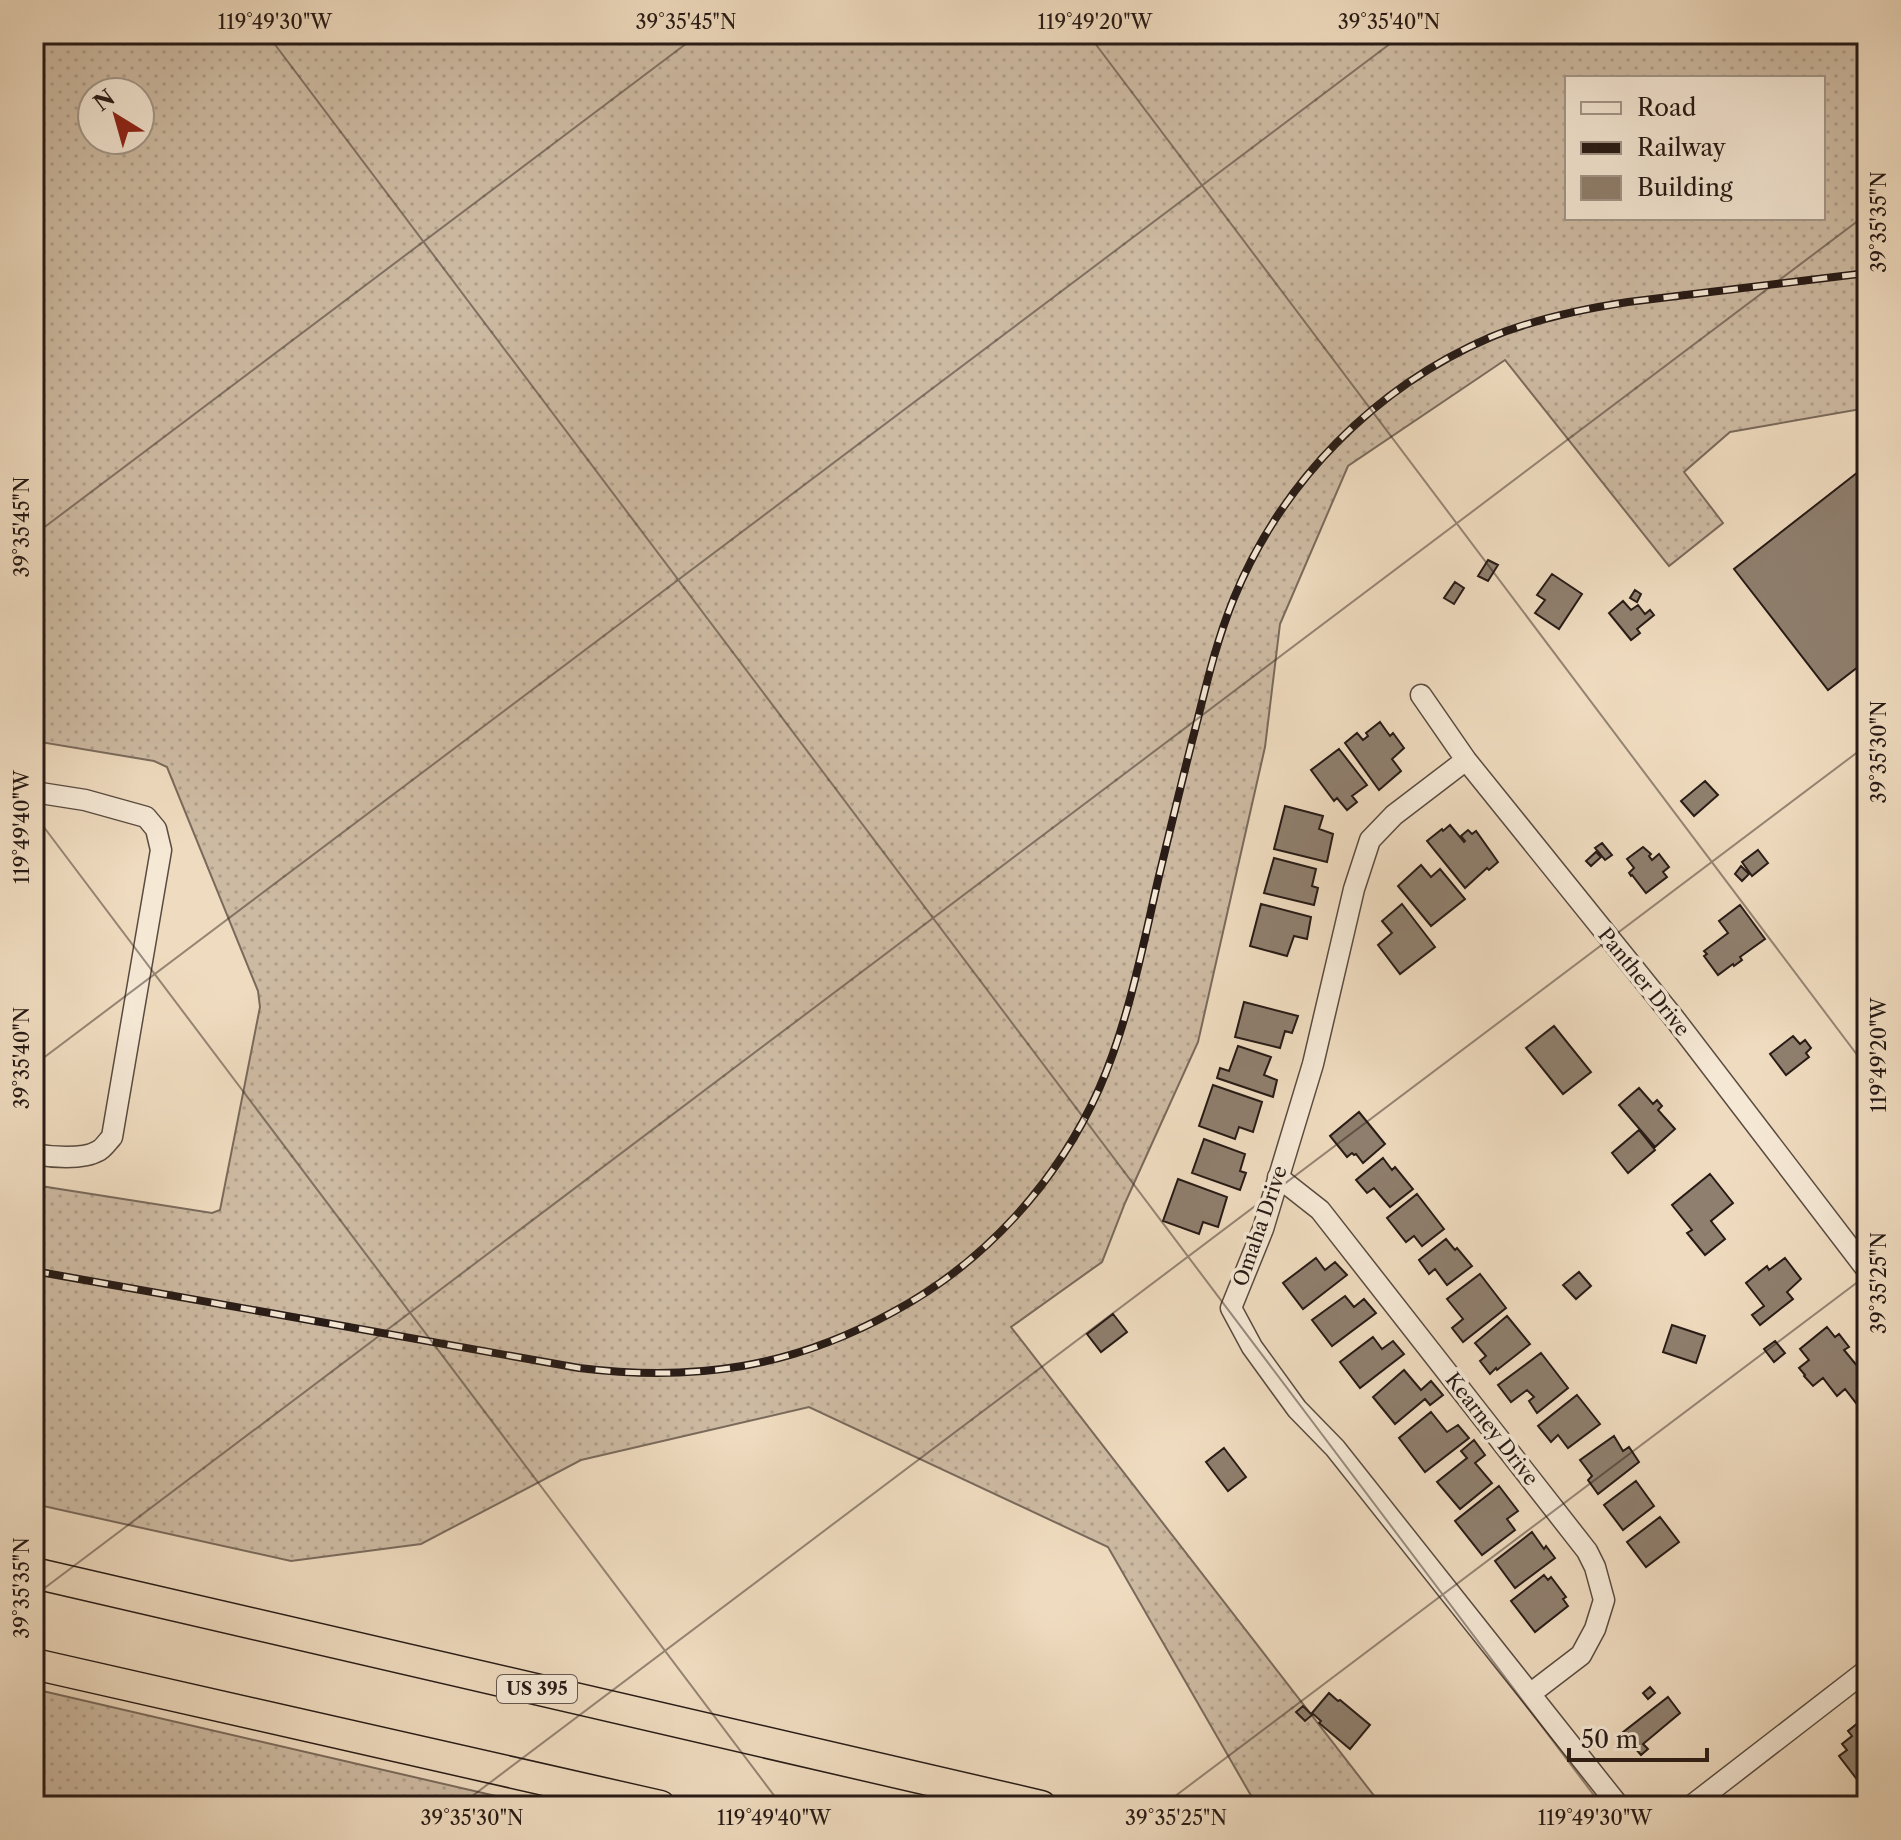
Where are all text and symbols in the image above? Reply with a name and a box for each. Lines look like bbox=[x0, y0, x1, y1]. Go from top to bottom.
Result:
text: 119°49'30"W bbox=[218, 10, 333, 34]
text: 39°35'45"N bbox=[636, 10, 736, 34]
text: 119°49'20"W bbox=[1038, 10, 1154, 34]
text: 39°35'40"N bbox=[1338, 10, 1440, 34]
north arrow bbox=[76, 76, 156, 156]
legend bbox=[1565, 76, 1825, 220]
text: N bbox=[89, 84, 120, 117]
text: Road bbox=[1637, 93, 1697, 122]
text: Railway bbox=[1637, 133, 1727, 162]
text: 39°35'35"N bbox=[1867, 171, 1891, 273]
text: Building bbox=[1637, 173, 1733, 202]
text: 39°35'45"N bbox=[10, 477, 34, 577]
text: 39°35'30"N bbox=[1867, 700, 1891, 804]
text: 119°49'40"W bbox=[10, 769, 34, 884]
street label: Panther Drive bbox=[1593, 923, 1695, 1041]
text: 119°49'20"W bbox=[1867, 996, 1891, 1112]
text: 39°35'40"N bbox=[10, 1007, 34, 1109]
street label: Omaha Drive bbox=[1228, 1163, 1292, 1289]
text: 39°35'25"N bbox=[1867, 1232, 1891, 1334]
street label: Kearney Drive bbox=[1441, 1368, 1543, 1490]
text: 39°35'35"N bbox=[10, 1537, 34, 1639]
road number: US 395 bbox=[497, 1675, 577, 1703]
scale bar bbox=[1569, 1712, 1707, 1762]
text: 50 m bbox=[1581, 1725, 1638, 1754]
text: 39°35'30"N bbox=[420, 1806, 524, 1830]
text: 119°49'40"W bbox=[717, 1806, 832, 1830]
text: 39°35'25"N bbox=[1125, 1806, 1227, 1830]
text: 119°49'30"W bbox=[1538, 1806, 1653, 1830]

